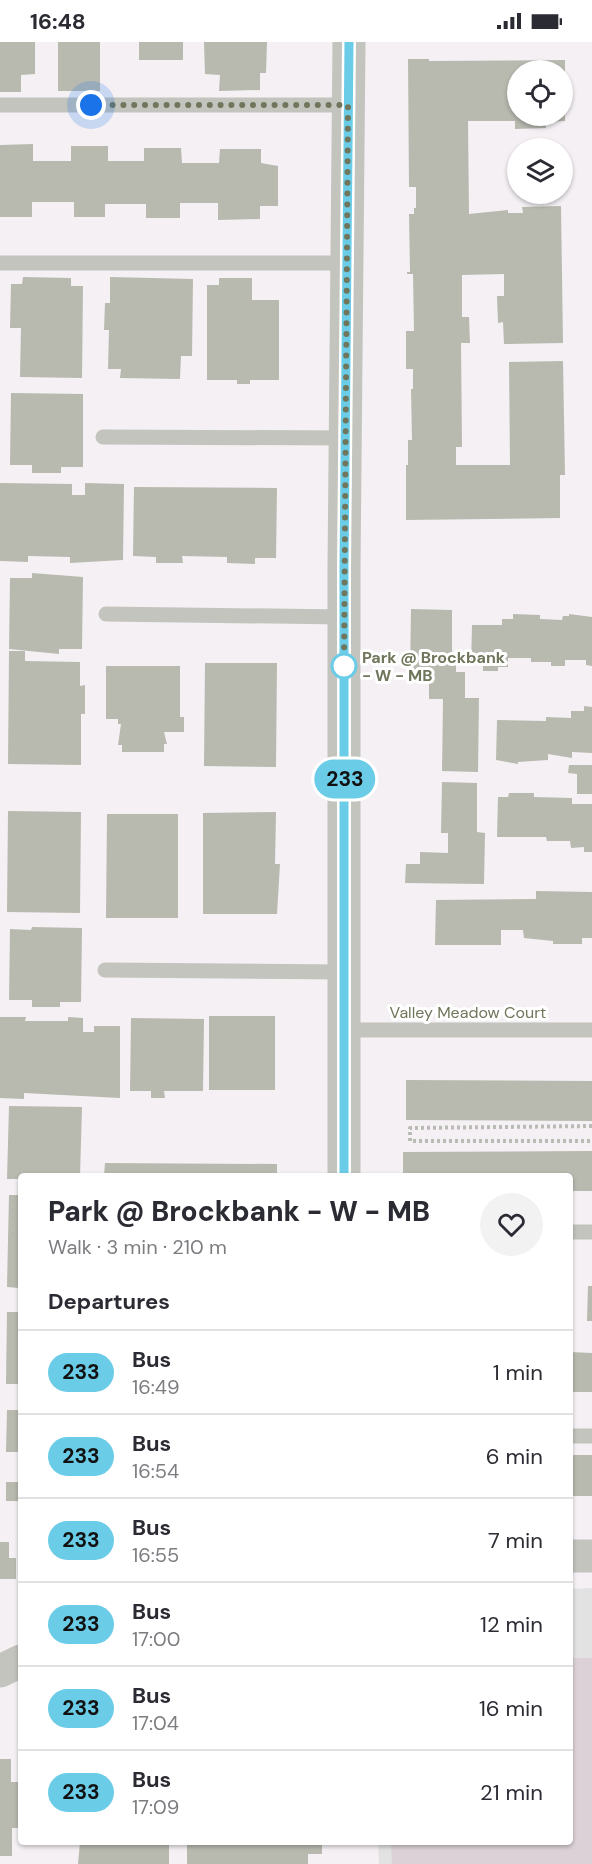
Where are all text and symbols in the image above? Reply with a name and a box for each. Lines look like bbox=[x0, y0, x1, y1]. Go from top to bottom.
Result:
text: 16:48 bbox=[30, 7, 86, 36]
map controls bbox=[507, 60, 573, 204]
button: locate bbox=[507, 60, 573, 126]
your location bbox=[76, 90, 106, 120]
button: layers bbox=[507, 138, 573, 204]
place label: Park @ Brockbank - W - MB bbox=[362, 647, 506, 686]
marker: Park @ Brockbank - W - MB bbox=[331, 653, 357, 679]
line badge: 233 bbox=[310, 760, 380, 798]
text: 233 bbox=[326, 765, 364, 793]
street label: Valley Meadow Court bbox=[390, 1002, 546, 1023]
text: Park @ Brockbank - W - MB bbox=[48, 1193, 430, 1230]
button: heart bbox=[480, 1193, 543, 1256]
text: Walk · 3 min · 210 m bbox=[48, 1234, 227, 1260]
text: Departures bbox=[48, 1287, 170, 1316]
text: Bus bbox=[132, 1345, 171, 1374]
text: 233 bbox=[62, 1358, 100, 1386]
text: 1 min bbox=[493, 1358, 543, 1387]
text: 16:49 bbox=[132, 1374, 180, 1400]
text: Bus bbox=[132, 1429, 171, 1458]
text: 233 bbox=[62, 1442, 100, 1470]
text: 6 min bbox=[486, 1442, 543, 1471]
text: 16:54 bbox=[132, 1458, 179, 1484]
text: Bus bbox=[132, 1513, 171, 1542]
text: 233 bbox=[62, 1526, 100, 1554]
text: 7 min bbox=[488, 1526, 543, 1555]
text: 16:55 bbox=[132, 1542, 179, 1568]
text: Bus bbox=[132, 1597, 171, 1626]
text: 233 bbox=[62, 1610, 100, 1638]
text: 12 min bbox=[480, 1610, 543, 1639]
text: 17:00 bbox=[132, 1626, 180, 1652]
text: Bus bbox=[132, 1681, 171, 1710]
text: 233 bbox=[62, 1694, 100, 1722]
text: 16 min bbox=[479, 1694, 543, 1723]
text: 17:04 bbox=[132, 1710, 179, 1736]
text: Bus bbox=[132, 1765, 171, 1794]
text: 233 bbox=[62, 1778, 100, 1806]
text: 21 min bbox=[480, 1778, 543, 1807]
text: 17:09 bbox=[132, 1794, 179, 1820]

